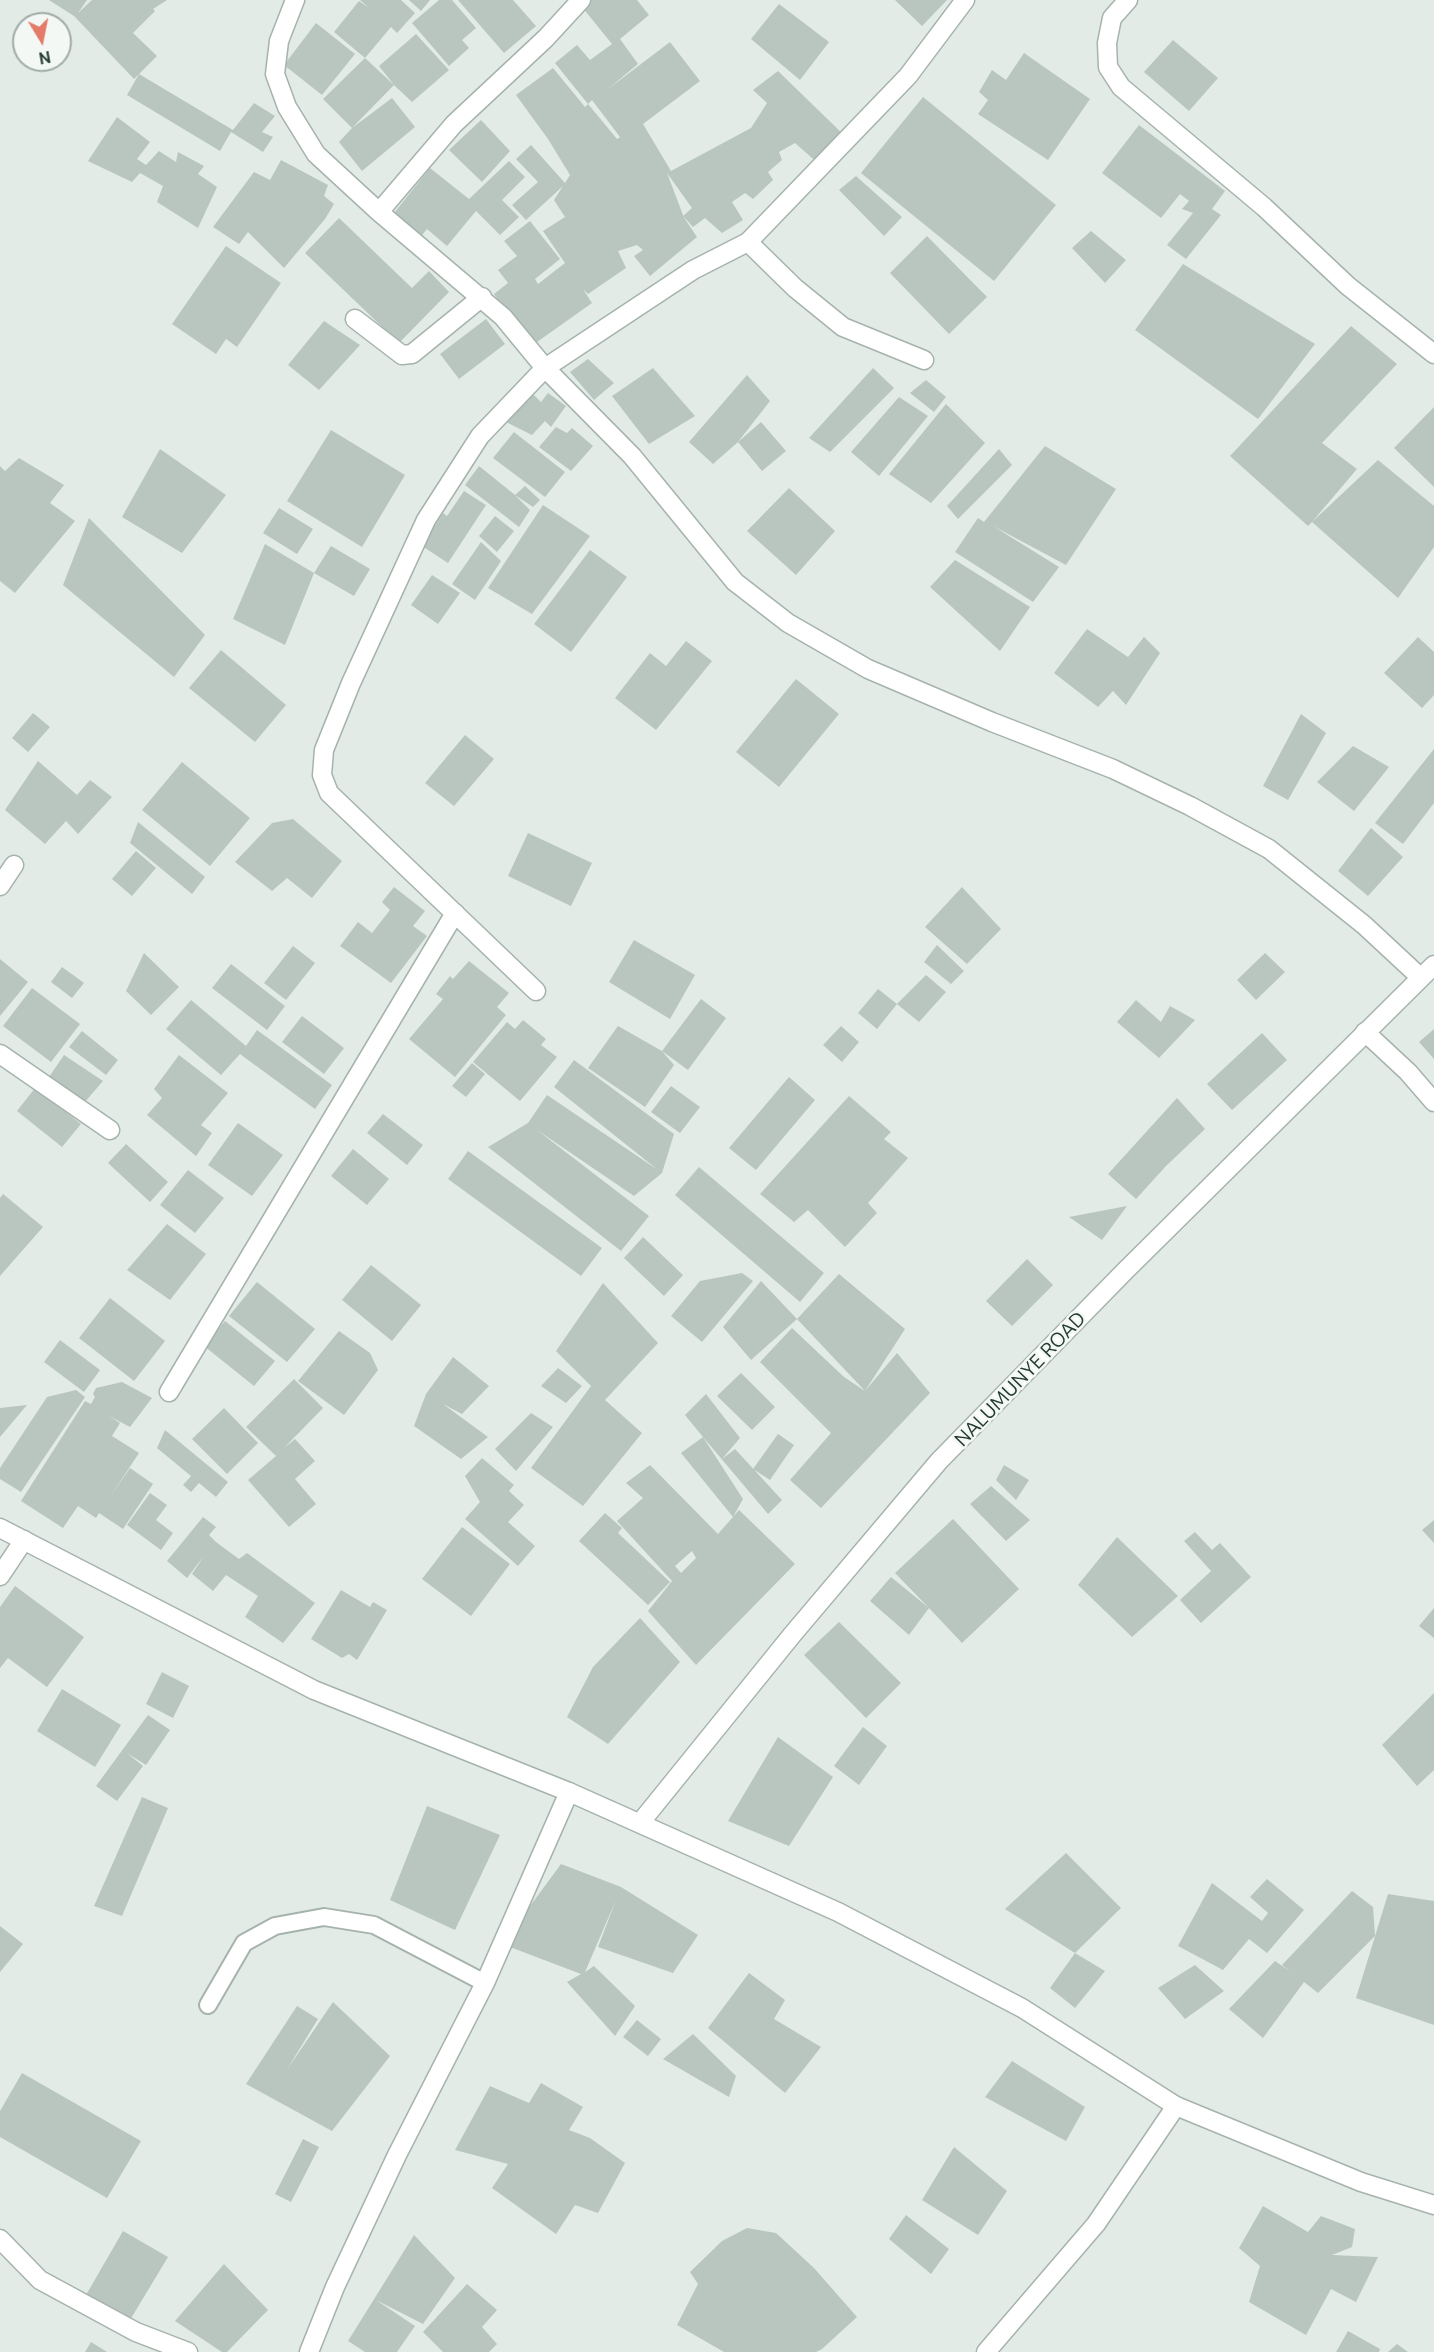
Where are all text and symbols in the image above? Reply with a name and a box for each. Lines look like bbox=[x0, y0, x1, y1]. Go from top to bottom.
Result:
north arrow bbox=[12, 12, 72, 72]
text: N bbox=[37, 48, 52, 68]
street label: NALUMUNYE ROAD bbox=[949, 1306, 1091, 1452]

